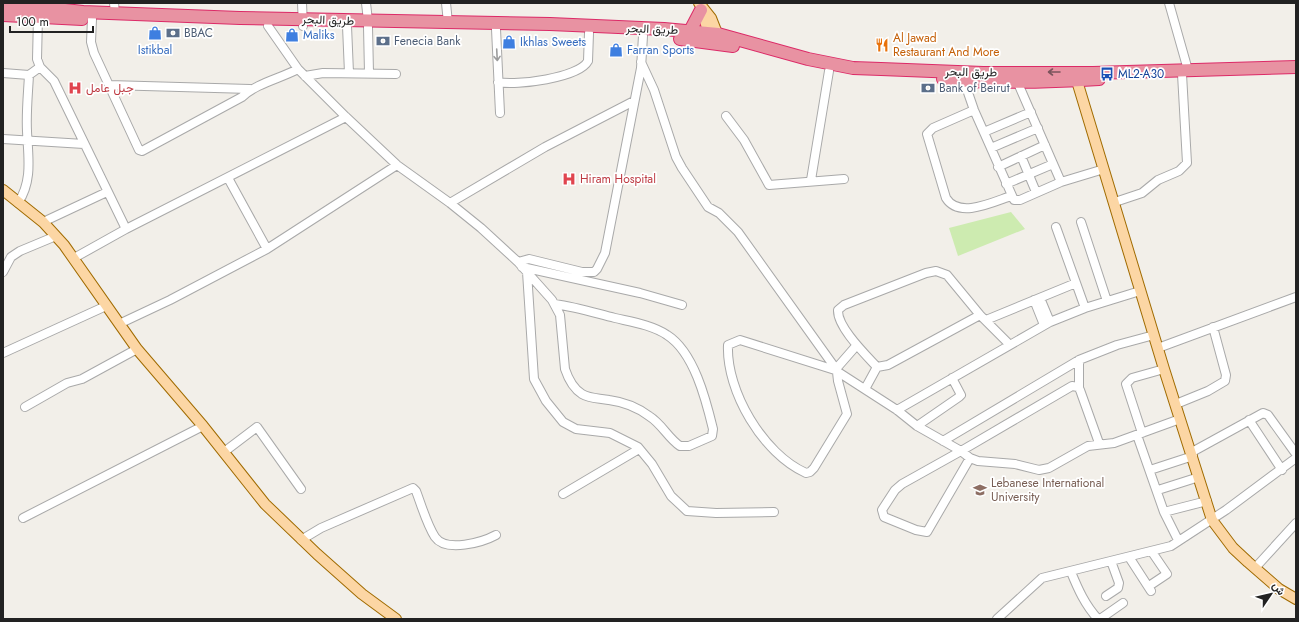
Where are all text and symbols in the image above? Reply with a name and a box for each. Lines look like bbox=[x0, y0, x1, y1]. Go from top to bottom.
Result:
scale bar bbox=[10, 8, 93, 34]
street label: طريق البحر bbox=[301, 10, 355, 30]
text: 100 m bbox=[16, 13, 49, 31]
street label: طريق البحر bbox=[625, 19, 679, 39]
place label: BBAC bbox=[184, 24, 213, 42]
shop icon: Istikbal bbox=[147, 25, 163, 41]
bank icon: BBAC bbox=[165, 25, 181, 41]
place label: Maliks bbox=[303, 26, 335, 44]
shop icon: Maliks bbox=[284, 27, 300, 43]
place label: Al Jawad Restaurant And More bbox=[893, 29, 999, 61]
place label: Fenecia Bank bbox=[394, 32, 461, 50]
bank icon: Fenecia Bank bbox=[375, 33, 391, 49]
place label: Ikhlas Sweets bbox=[520, 33, 586, 51]
shop icon: Ikhlas Sweets bbox=[501, 34, 517, 50]
restaurant icon: Al Jawad Restaurant And More bbox=[874, 37, 890, 53]
place label: Istikbal bbox=[138, 41, 172, 59]
place label: Farran Sports bbox=[627, 41, 694, 59]
shop icon: Farran Sports bbox=[608, 42, 624, 58]
one-way arrow bbox=[493, 48, 500, 61]
street label: طريق البحر bbox=[944, 63, 997, 81]
place label: ML2-A30 bbox=[1118, 65, 1164, 83]
bus stop icon: ML2-A30 bbox=[1099, 66, 1115, 82]
one-way arrow bbox=[1048, 68, 1061, 76]
place label: جبل عامل bbox=[86, 79, 134, 97]
place label: Bank of Beirut bbox=[939, 79, 1010, 97]
hospital icon: جبل عامل bbox=[67, 80, 83, 96]
bank icon: Bank of Beirut bbox=[920, 80, 936, 96]
place label: Hiram Hospital bbox=[580, 170, 656, 188]
hospital icon: Hiram Hospital bbox=[561, 171, 577, 187]
place label: Lebanese International University bbox=[991, 474, 1104, 506]
school or university icon: Lebanese International University bbox=[972, 482, 988, 498]
north arrow bbox=[1251, 574, 1291, 614]
text: ش bbox=[1269, 578, 1290, 598]

